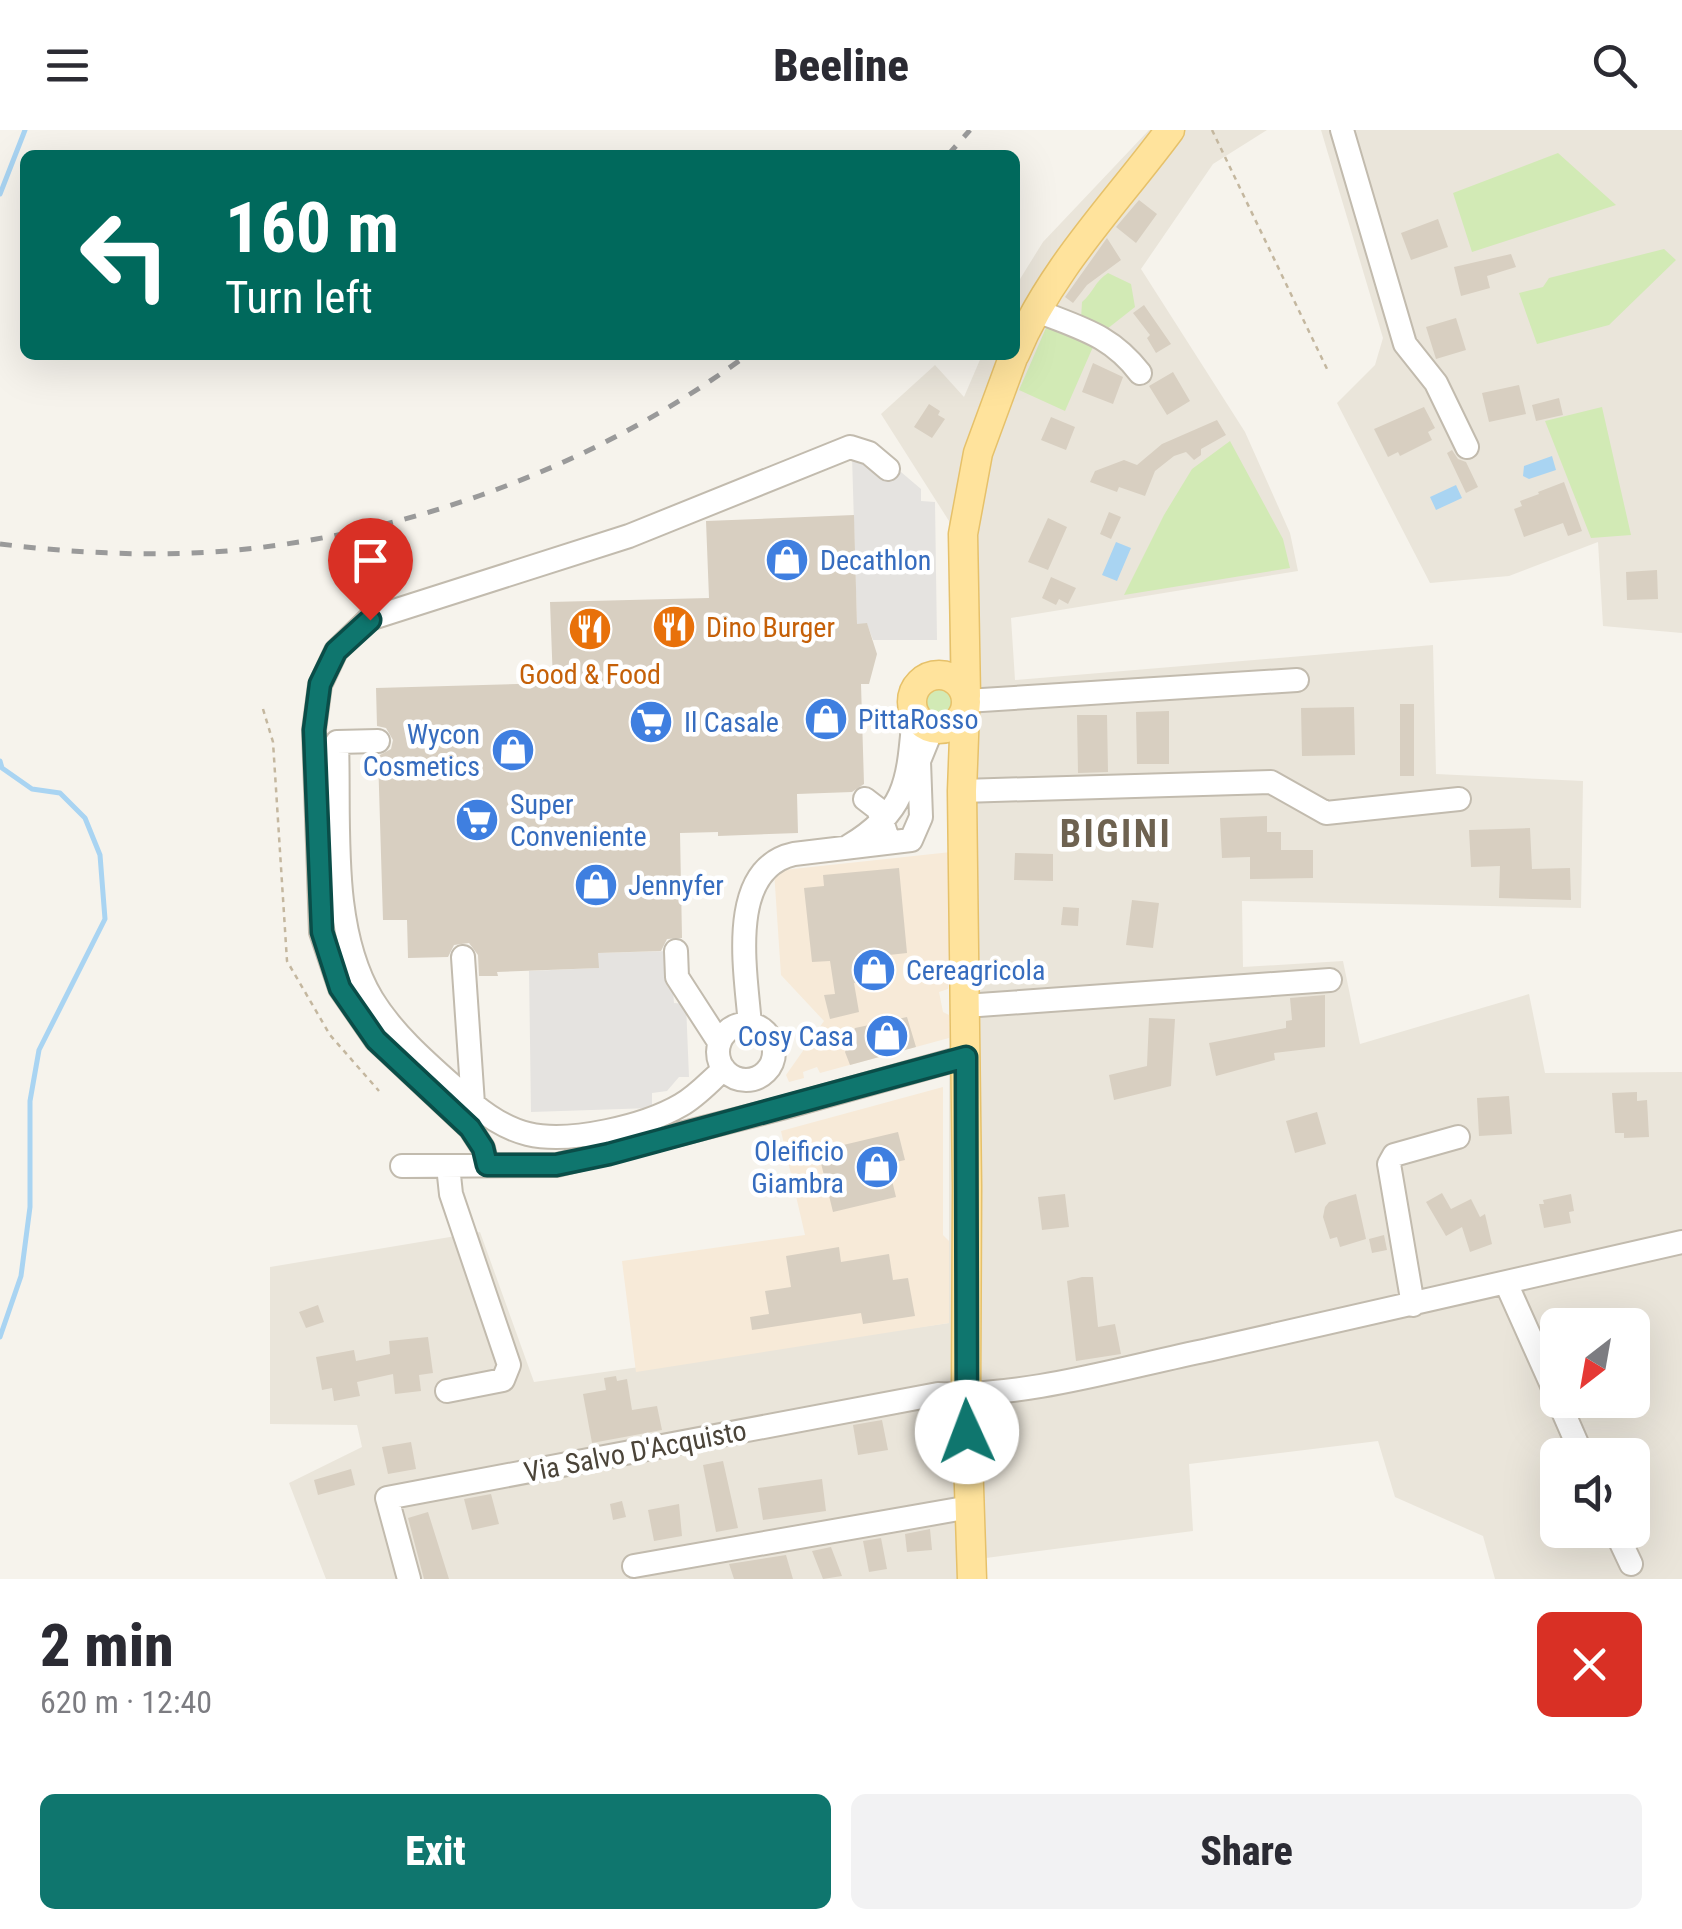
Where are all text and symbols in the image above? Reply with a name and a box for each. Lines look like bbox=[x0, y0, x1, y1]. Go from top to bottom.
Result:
icon: menu bbox=[40, 38, 95, 93]
icon: search bbox=[1587, 38, 1642, 93]
text: Beeline bbox=[773, 39, 909, 92]
text: 160 m bbox=[225, 187, 399, 269]
icon: left bbox=[60, 190, 190, 320]
text: Turn left bbox=[225, 271, 373, 324]
pin bbox=[328, 518, 413, 621]
icon: arrive bbox=[343, 533, 398, 588]
shop icon: Decathlon bbox=[764, 537, 810, 583]
place label: Decathlon bbox=[820, 544, 931, 577]
restaurant icon: Dino Burger bbox=[651, 604, 697, 650]
restaurant icon: Good & Food bbox=[567, 606, 613, 652]
place label: Dino Burger bbox=[706, 611, 835, 644]
place label: Good & Food bbox=[519, 658, 661, 691]
shop icon: PittaRosso bbox=[803, 696, 849, 742]
supermarket icon: Il Casale bbox=[628, 699, 674, 745]
place label: PittaRosso bbox=[858, 703, 978, 736]
place label: Il Casale bbox=[684, 706, 779, 739]
place label: Wycon Cosmetics bbox=[363, 718, 480, 783]
shop icon: Wycon Cosmetics bbox=[490, 727, 536, 773]
place label: Super Conveniente bbox=[510, 788, 647, 853]
supermarket icon: Super Conveniente bbox=[454, 797, 500, 843]
district label: BIGINI bbox=[1060, 812, 1172, 856]
shop icon: Jennyfer bbox=[573, 862, 619, 908]
place label: Jennyfer bbox=[628, 869, 724, 902]
shop icon: Cereagricola bbox=[851, 947, 897, 993]
place label: Cereagricola bbox=[906, 954, 1045, 987]
shop icon: Cosy Casa bbox=[864, 1013, 910, 1059]
place label: Cosy Casa bbox=[738, 1020, 854, 1053]
place label: Oleificio Giambra bbox=[751, 1135, 844, 1200]
shop icon: Oleificio Giambra bbox=[854, 1144, 900, 1190]
north arrow bbox=[1540, 1308, 1650, 1418]
map controls bbox=[1540, 1308, 1650, 1548]
position arrow bbox=[915, 1380, 1019, 1484]
street label: Via Salvo D'Acquisto bbox=[521, 1414, 749, 1489]
button: sound bbox=[1540, 1438, 1650, 1548]
text: 2 min bbox=[40, 1610, 174, 1681]
button: close bbox=[1537, 1612, 1642, 1717]
text: 620 m · 12:40 bbox=[40, 1683, 212, 1721]
button: Exit bbox=[40, 1794, 831, 1909]
button: Share bbox=[851, 1794, 1642, 1909]

